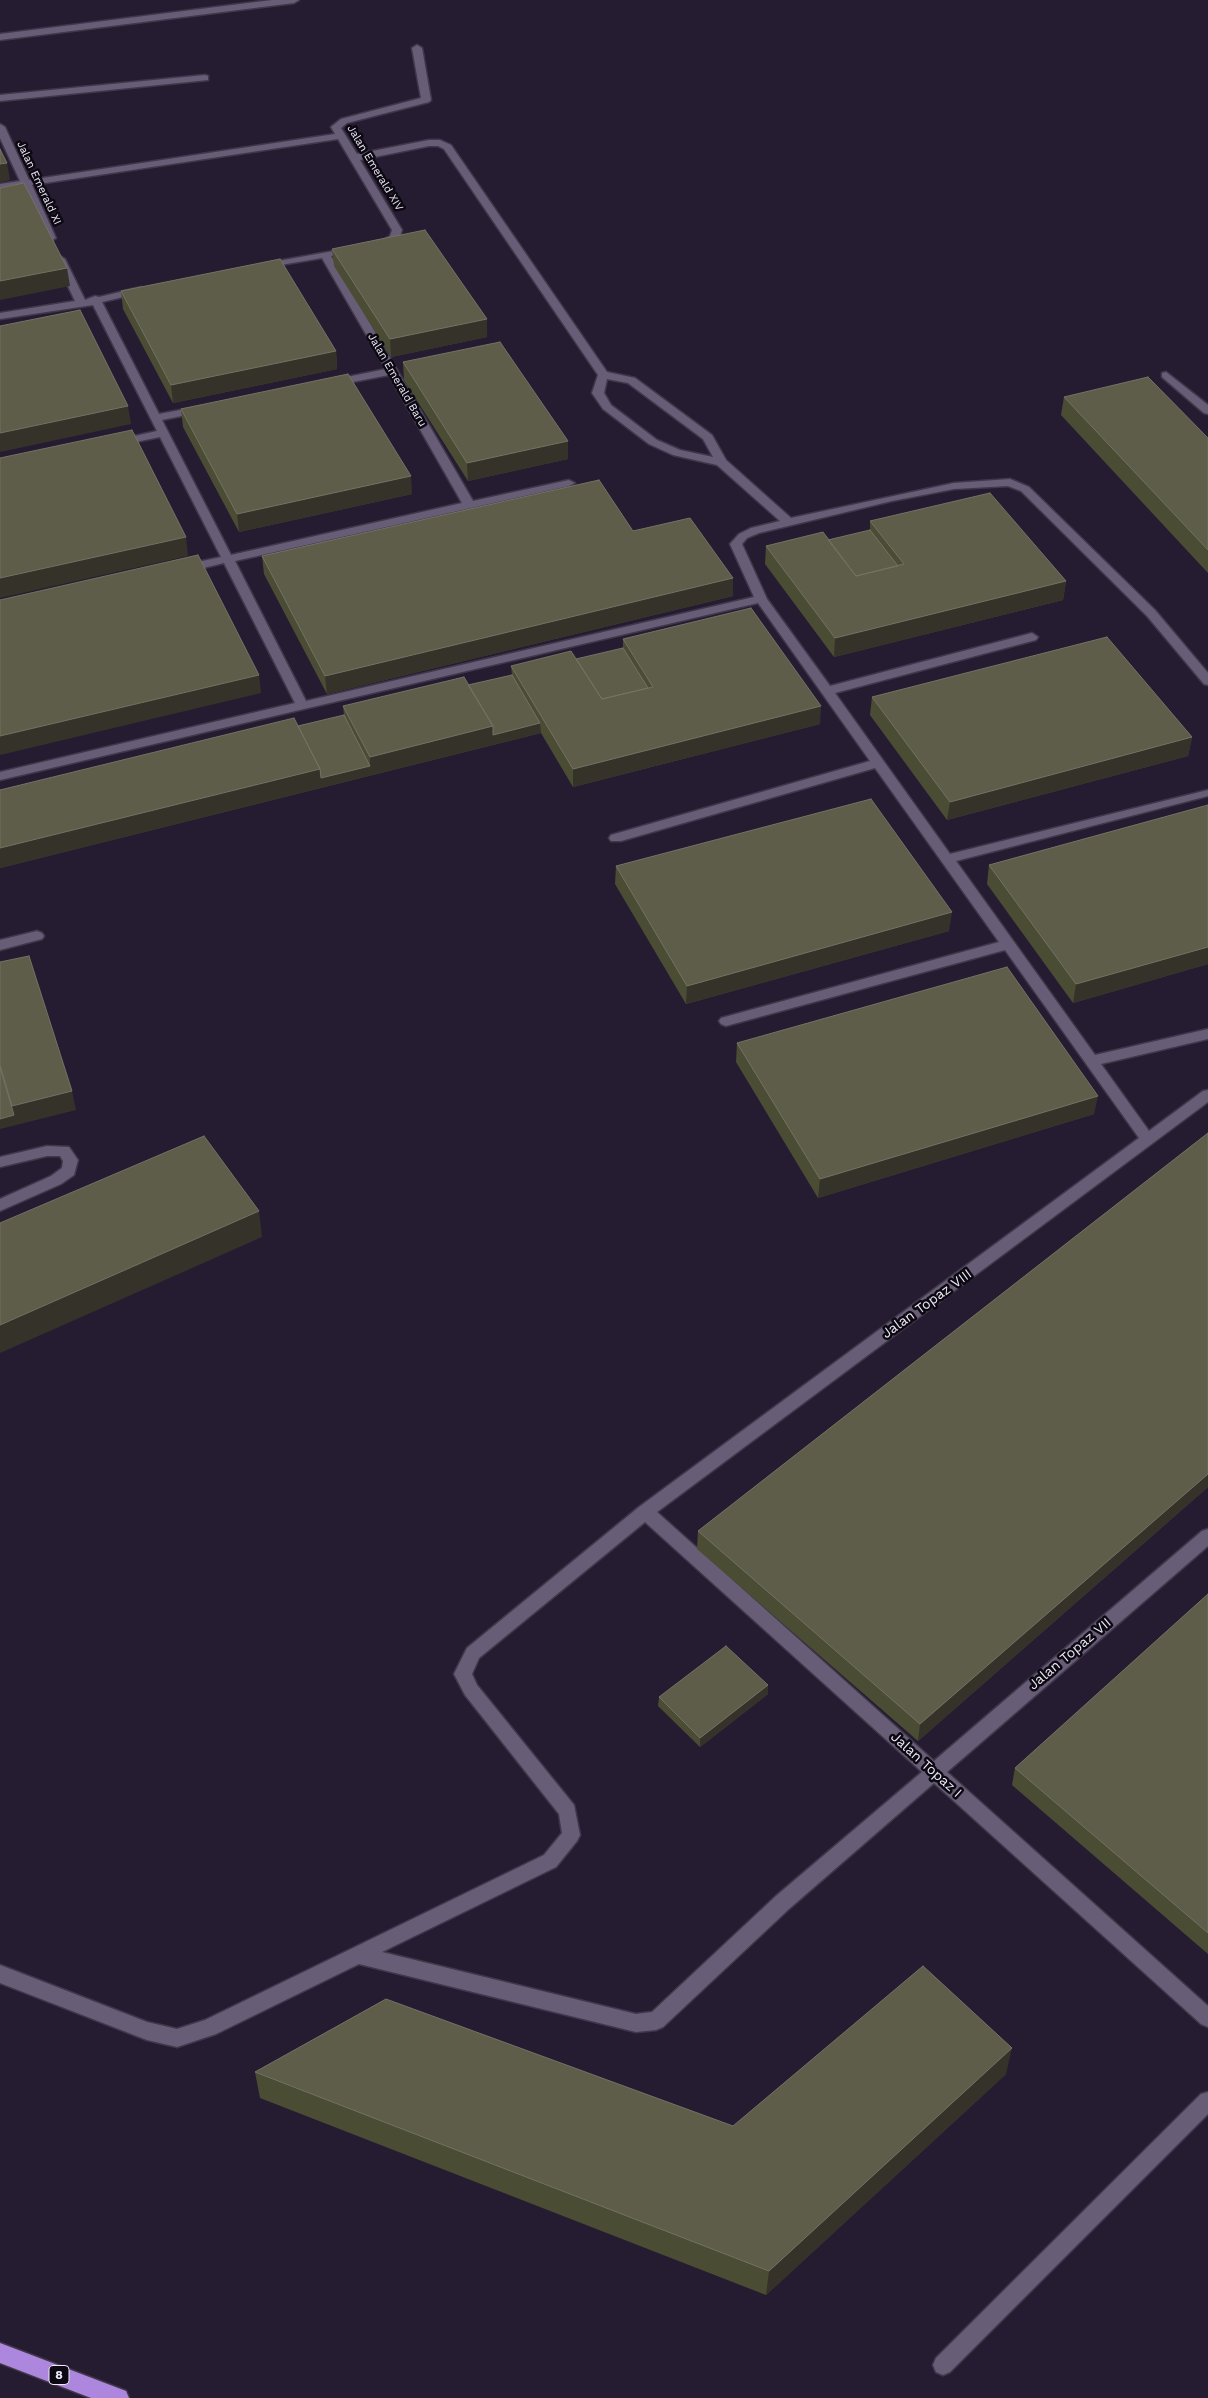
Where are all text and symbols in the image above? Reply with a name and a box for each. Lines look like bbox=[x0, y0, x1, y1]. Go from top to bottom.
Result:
street label: Jalan Emerald XIV bbox=[344, 123, 406, 213]
street label: Jalan Emerald XI bbox=[14, 139, 64, 227]
street label: Jalan Emerald Baru bbox=[365, 331, 429, 429]
street label: Jalan Topaz VIII bbox=[879, 1266, 975, 1342]
street label: Jalan Topaz VII bbox=[1025, 1615, 1115, 1693]
street label: Jalan Topaz I bbox=[887, 1729, 965, 1801]
road number: 8 bbox=[49, 2366, 69, 2384]

